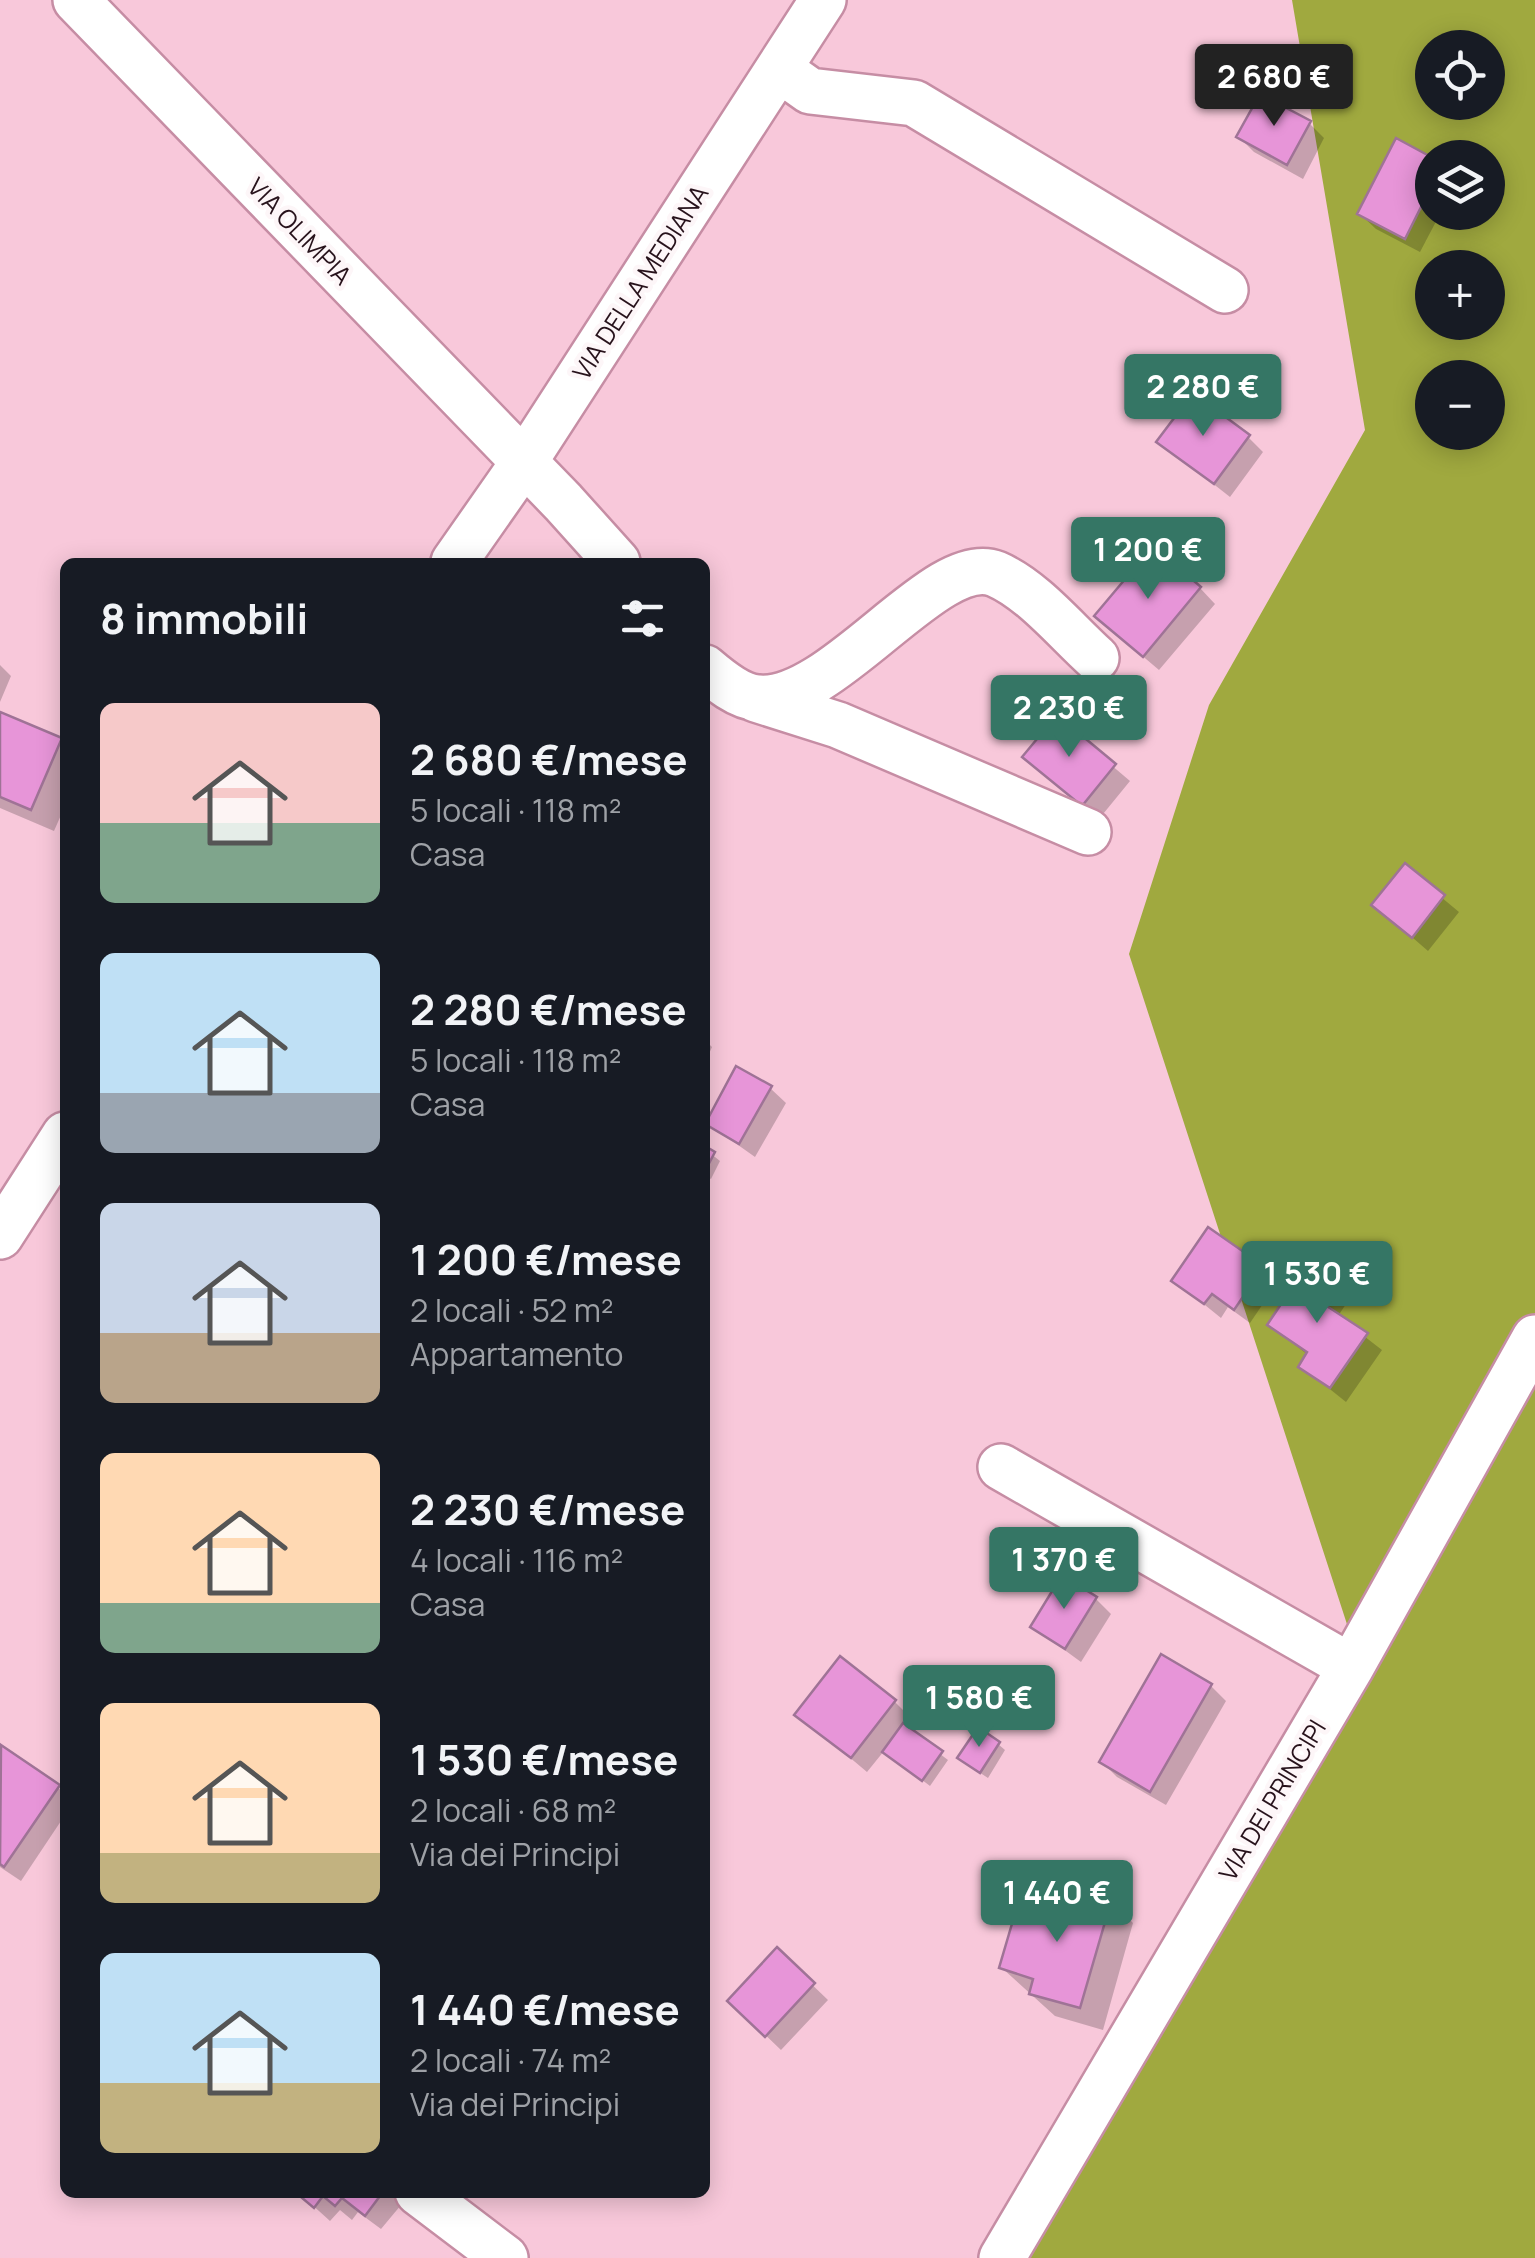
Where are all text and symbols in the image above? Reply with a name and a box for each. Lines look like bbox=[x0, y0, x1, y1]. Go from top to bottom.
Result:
map controls bbox=[1415, 30, 1505, 450]
button: locate bbox=[1415, 30, 1505, 120]
pin: 2 680 € bbox=[1182, 44, 1366, 129]
text: 2 680 € bbox=[1217, 54, 1331, 98]
button: layers bbox=[1415, 140, 1505, 230]
street label: VIA OLIMPIA bbox=[240, 170, 360, 292]
street label: VIA DELLA MEDIANA bbox=[564, 178, 716, 386]
button: + bbox=[1415, 250, 1505, 340]
pin: 2 280 € bbox=[1111, 354, 1295, 439]
button: − bbox=[1415, 360, 1505, 450]
text: 2 280 € bbox=[1146, 364, 1260, 408]
pin: 1 200 € bbox=[1056, 517, 1240, 602]
text: 1 200 € bbox=[1093, 527, 1203, 571]
text: 8 immobili bbox=[100, 589, 308, 647]
icon: filters bbox=[615, 591, 670, 646]
pin: 2 230 € bbox=[977, 675, 1161, 760]
text: 2 230 € bbox=[1013, 685, 1125, 729]
text: 2 680 €/mese bbox=[410, 730, 688, 788]
icon: home bbox=[180, 743, 300, 863]
text: 5 locali · 118 m² bbox=[410, 788, 622, 832]
text: Casa bbox=[410, 832, 485, 876]
text: 2 280 €/mese bbox=[410, 980, 687, 1038]
icon: home bbox=[180, 993, 300, 1113]
text: 5 locali · 118 m² bbox=[410, 1038, 622, 1082]
text: Casa bbox=[410, 1082, 485, 1126]
text: 1 200 €/mese bbox=[410, 1230, 682, 1288]
pin: 1 530 € bbox=[1225, 1241, 1409, 1326]
icon: home bbox=[180, 1243, 300, 1363]
text: 1 530 € bbox=[1263, 1251, 1371, 1295]
text: 2 locali · 52 m² bbox=[410, 1288, 614, 1332]
text: Appartamento bbox=[410, 1332, 623, 1376]
text: 2 230 €/mese bbox=[410, 1480, 685, 1538]
icon: home bbox=[180, 1493, 300, 1613]
pin: 1 370 € bbox=[972, 1527, 1156, 1612]
text: 1 370 € bbox=[1011, 1537, 1117, 1581]
text: 4 locali · 116 m² bbox=[410, 1538, 623, 1582]
text: Casa bbox=[410, 1582, 485, 1626]
pin: 1 580 € bbox=[887, 1665, 1071, 1750]
text: 1 580 € bbox=[925, 1675, 1033, 1719]
street label: VIA DEI PRINCIPI bbox=[1210, 1713, 1334, 1887]
text: 1 530 €/mese bbox=[410, 1730, 678, 1788]
icon: home bbox=[180, 1743, 300, 1863]
text: 2 locali · 68 m² bbox=[410, 1788, 616, 1832]
text: Via dei Principi bbox=[410, 1832, 620, 1876]
pin: 1 440 € bbox=[965, 1860, 1149, 1945]
text: 1 440 € bbox=[1003, 1870, 1111, 1914]
text: 1 440 €/mese bbox=[410, 1980, 680, 2038]
icon: home bbox=[180, 1993, 300, 2113]
text: 2 locali · 74 m² bbox=[410, 2038, 611, 2082]
text: Via dei Principi bbox=[410, 2082, 620, 2126]

